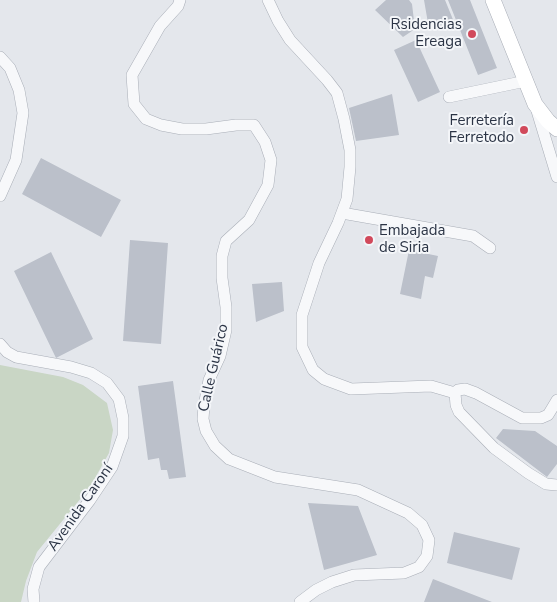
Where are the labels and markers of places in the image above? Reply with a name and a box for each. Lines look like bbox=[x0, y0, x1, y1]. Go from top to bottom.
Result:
place label: Rsidencias Ereaga bbox=[391, 16, 462, 51]
marker: Rsidencias Ereaga bbox=[466, 28, 478, 40]
place label: Ferretería Ferretodo bbox=[449, 112, 514, 147]
marker: Ferretería Ferretodo bbox=[518, 124, 530, 136]
place label: Embajada de Siria bbox=[379, 222, 445, 257]
marker: Embajada de Siria bbox=[363, 234, 375, 246]

